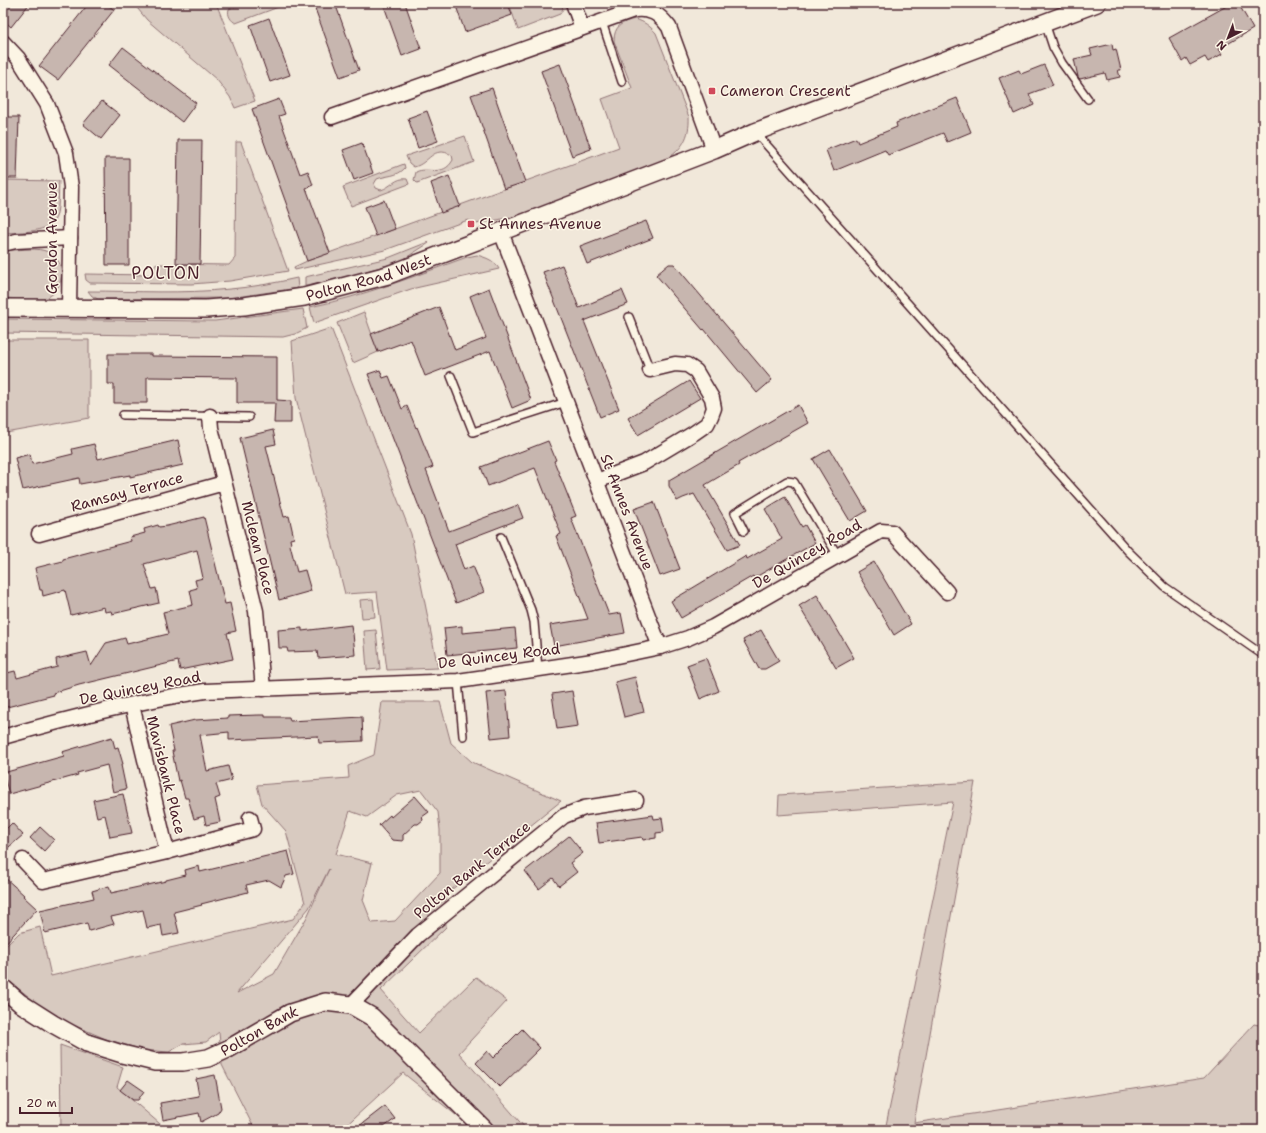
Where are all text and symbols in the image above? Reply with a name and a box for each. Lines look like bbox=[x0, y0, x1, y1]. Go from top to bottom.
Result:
north arrow bbox=[1208, 18, 1248, 58]
text: N bbox=[1213, 36, 1230, 54]
place label: Cameron Crescent bbox=[720, 81, 851, 101]
marker: Cameron Crescent bbox=[707, 86, 717, 96]
street label: Gordon Avenue bbox=[42, 182, 62, 294]
place label: St Annes Avenue bbox=[479, 214, 602, 234]
marker: St Annes Avenue bbox=[466, 219, 476, 229]
street label: Polton Road West bbox=[304, 249, 434, 306]
district label: POLTON bbox=[131, 262, 201, 284]
street label: St Annes Avenue bbox=[596, 451, 658, 573]
street label: Ramsay Terrace bbox=[69, 467, 185, 517]
street label: Mclean Place bbox=[237, 499, 279, 597]
street label: De Quincey Road bbox=[749, 514, 866, 593]
street label: De Quincey Road bbox=[437, 639, 562, 673]
street label: De Quincey Road bbox=[78, 666, 203, 710]
street label: Mavisbank Place bbox=[142, 714, 190, 836]
street label: Polton Bank Terrace bbox=[409, 816, 535, 924]
street label: Polton Bank bbox=[217, 1001, 301, 1061]
scale bar bbox=[20, 1089, 72, 1115]
text: 20 m bbox=[26, 1095, 57, 1111]

